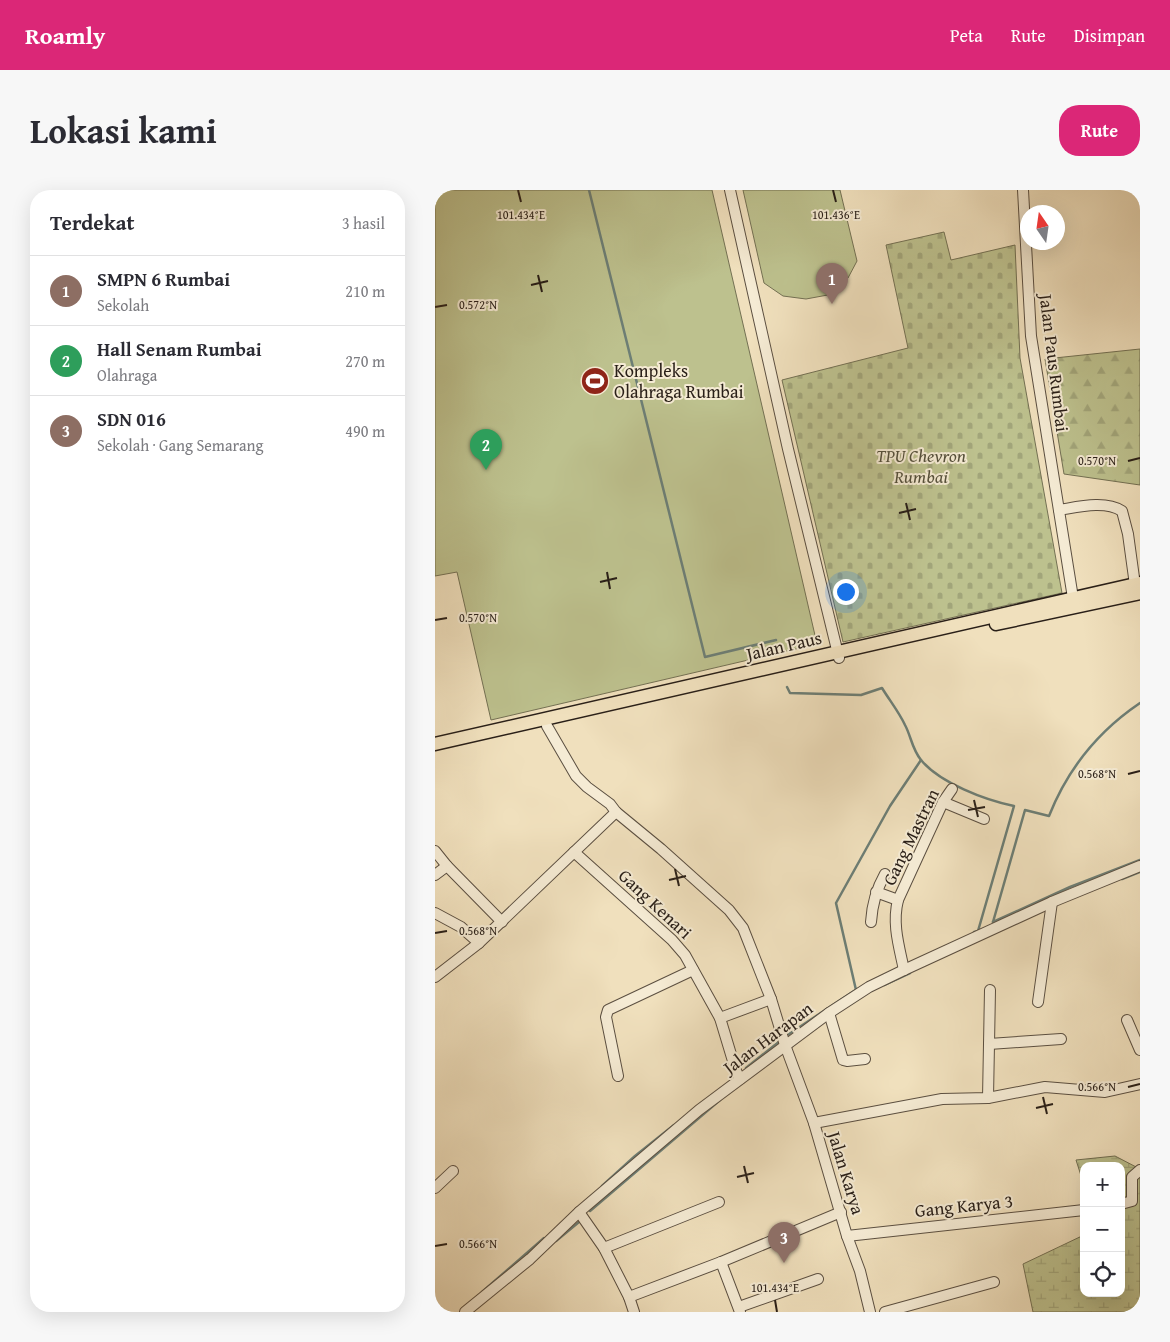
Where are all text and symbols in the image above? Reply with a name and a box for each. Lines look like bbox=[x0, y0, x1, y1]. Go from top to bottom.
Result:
text: Roamly bbox=[25, 18, 105, 53]
text: Peta bbox=[950, 22, 983, 49]
text: Rute bbox=[1011, 22, 1046, 49]
text: Disimpan bbox=[1074, 22, 1145, 49]
text: Lokasi kami bbox=[30, 105, 217, 156]
button: Rute bbox=[1059, 105, 1140, 156]
north arrow bbox=[1020, 205, 1065, 250]
text: 101.434°E bbox=[497, 206, 545, 223]
text: 101.436°E bbox=[812, 206, 860, 223]
text: Terdekat bbox=[50, 207, 134, 238]
text: 3 hasil bbox=[342, 211, 385, 235]
pin: 1 bbox=[816, 263, 848, 304]
text: SMPN 6 Rumbai bbox=[97, 265, 230, 293]
text: 1 bbox=[62, 279, 70, 303]
text: 210 m bbox=[345, 279, 385, 303]
street label: Jalan Paus Rumbai bbox=[1032, 291, 1076, 433]
text: Sekolah bbox=[97, 293, 149, 317]
text: 0.572°N bbox=[459, 296, 497, 313]
text: Hall Senam Rumbai bbox=[97, 335, 262, 363]
text: 2 bbox=[62, 349, 70, 373]
text: 270 m bbox=[345, 349, 385, 373]
place label: Kompleks Olahraga Rumbai bbox=[614, 357, 743, 405]
text: Olahraga bbox=[97, 363, 157, 387]
sports icon: Kompleks Olahraga Rumbai bbox=[580, 366, 610, 396]
text: SDN 016 bbox=[97, 405, 166, 433]
text: 3 bbox=[62, 419, 70, 443]
text: 490 m bbox=[345, 419, 385, 443]
pin: 2 bbox=[470, 429, 502, 470]
text: Sekolah · Gang Semarang bbox=[97, 433, 263, 457]
park label: TPU Chevron Rumbai bbox=[876, 442, 966, 490]
text: 0.570°N bbox=[1078, 452, 1116, 469]
your location bbox=[833, 579, 859, 605]
text: 0.570°N bbox=[459, 609, 497, 626]
street label: Jalan Paus bbox=[741, 624, 824, 668]
text: 0.568°N bbox=[1078, 765, 1116, 782]
street label: Gang Mastran bbox=[875, 784, 946, 890]
street label: Gang Kenari bbox=[612, 862, 698, 945]
text: 0.568°N bbox=[459, 922, 497, 939]
street label: Jalan Harapan bbox=[716, 995, 818, 1082]
text: 0.566°N bbox=[1078, 1078, 1116, 1095]
street label: Jalan Karya bbox=[820, 1126, 872, 1218]
map controls bbox=[1080, 1162, 1125, 1297]
button: + bbox=[1080, 1162, 1125, 1207]
street label: Gang Karya 3 bbox=[914, 1187, 1014, 1224]
button: − bbox=[1080, 1207, 1125, 1252]
pin: 3 bbox=[768, 1222, 800, 1263]
text: 0.566°N bbox=[459, 1235, 497, 1252]
button: locate bbox=[1080, 1252, 1125, 1297]
text: 101.434°E bbox=[751, 1279, 799, 1296]

